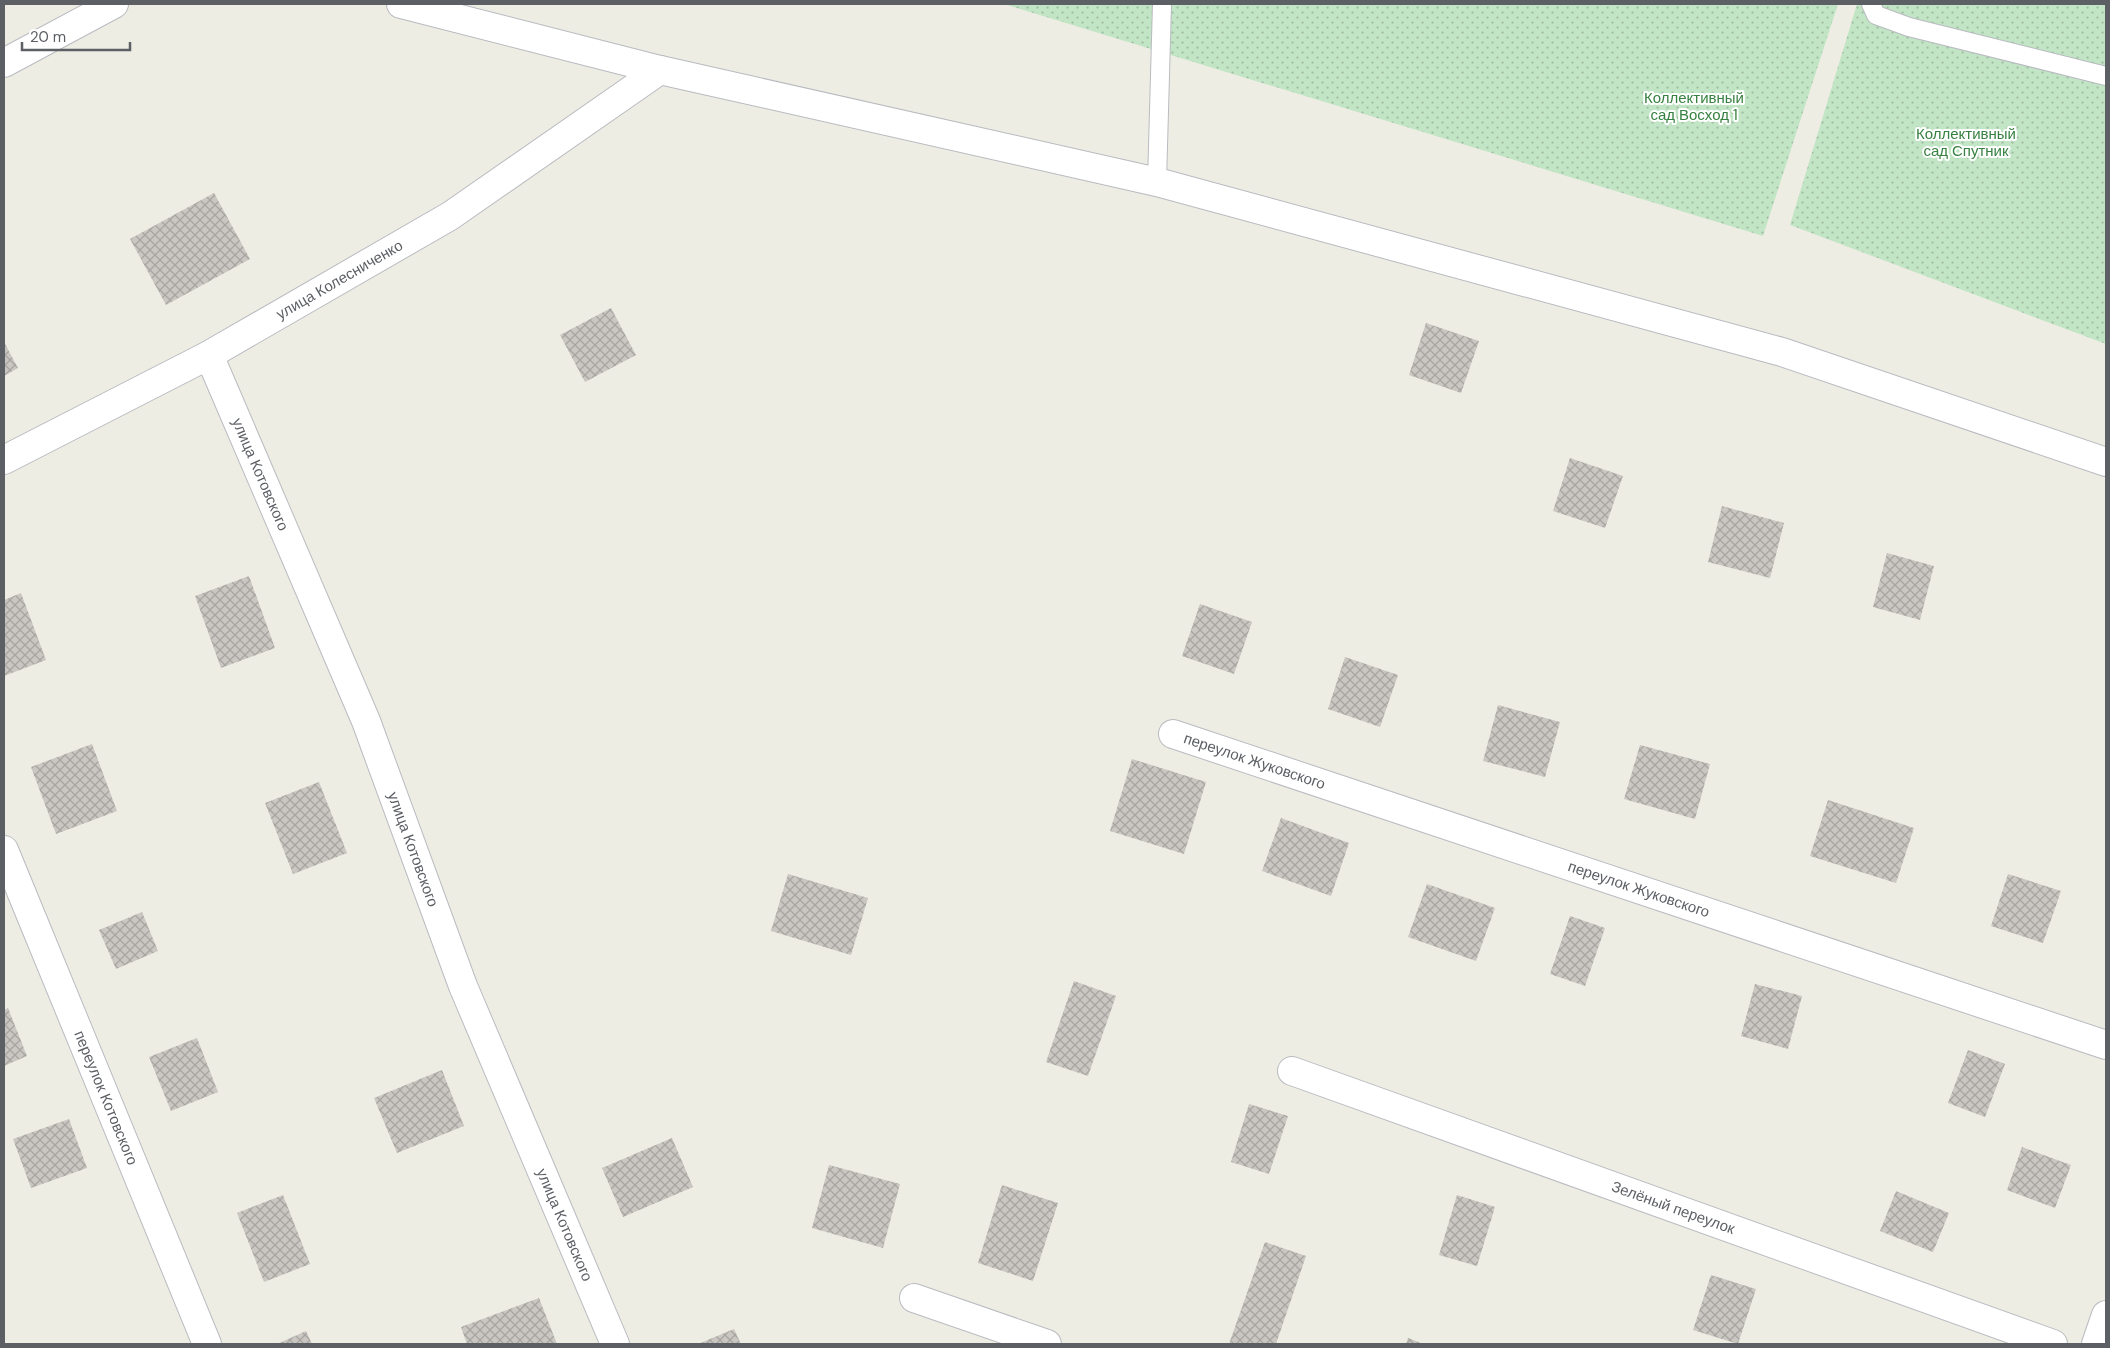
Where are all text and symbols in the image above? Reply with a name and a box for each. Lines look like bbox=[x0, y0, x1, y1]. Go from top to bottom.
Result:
scale bar bbox=[22, 20, 130, 52]
text: 20 m bbox=[30, 27, 66, 47]
park label: Коллективный сад Восход 1 bbox=[1644, 88, 1744, 125]
park label: Коллективный сад Спутник bbox=[1916, 124, 2016, 161]
street label: улица Колесниченко bbox=[273, 235, 406, 324]
street label: улица Котовского bbox=[227, 415, 293, 534]
street label: переулок Жуковского bbox=[1181, 728, 1328, 794]
street label: улица Котовского bbox=[383, 789, 443, 910]
street label: переулок Жуковского bbox=[1565, 856, 1712, 922]
street label: переулок Котовского bbox=[69, 1028, 142, 1168]
street label: улица Котовского bbox=[532, 1165, 597, 1284]
street label: Зелёный переулок bbox=[1609, 1176, 1738, 1239]

